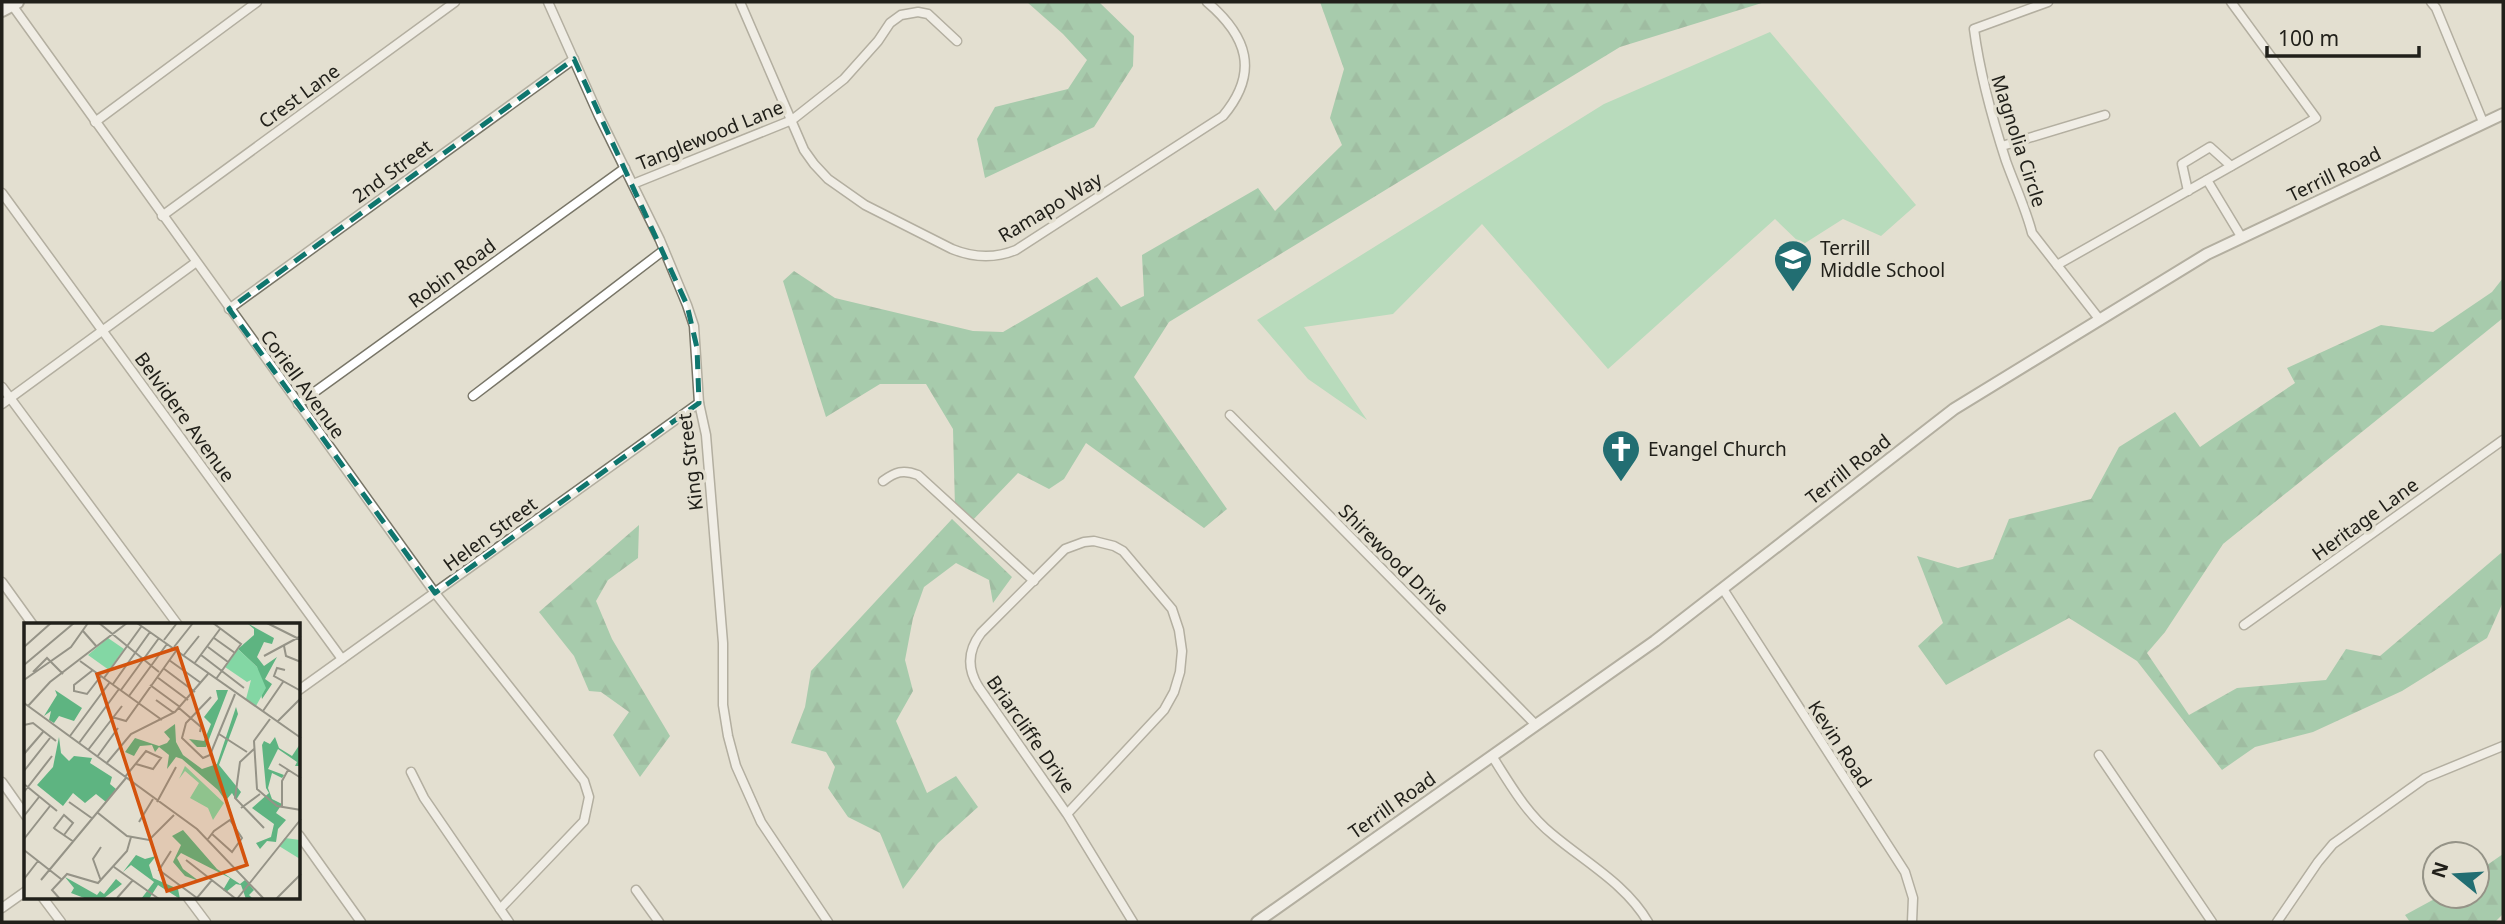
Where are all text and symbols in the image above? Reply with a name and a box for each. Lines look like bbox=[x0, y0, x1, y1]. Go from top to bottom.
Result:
scale bar bbox=[2267, 14, 2419, 58]
text: 100 m bbox=[2278, 24, 2339, 52]
street label: Crest Lane bbox=[253, 58, 345, 134]
street label: Magnolia Circle bbox=[1985, 72, 2053, 210]
street label: Tanglewood Lane bbox=[633, 94, 787, 176]
street label: 2nd Street bbox=[347, 133, 437, 209]
street label: Terrill Road bbox=[2283, 140, 2385, 208]
street label: Ramapo Way bbox=[993, 166, 1107, 248]
street label: Robin Road bbox=[403, 232, 501, 314]
place label: Terrill Middle School bbox=[1820, 235, 1945, 283]
school or university icon: Terrill Middle School bbox=[1772, 238, 1814, 293]
street label: Coriell Avenue bbox=[255, 324, 351, 444]
street label: Belvidere Avenue bbox=[129, 347, 241, 487]
street label: King Street bbox=[671, 412, 709, 512]
church icon: Evangel Church bbox=[1600, 428, 1642, 483]
street label: Terrill Road bbox=[1800, 428, 1896, 510]
place label: Evangel Church bbox=[1648, 436, 1787, 462]
street label: Heritage Lane bbox=[2307, 472, 2423, 566]
street label: Helen Street bbox=[438, 491, 542, 577]
street label: Shirewood Drive bbox=[1333, 498, 1455, 620]
inset map bbox=[24, 623, 301, 900]
street label: Briarcliffe Drive bbox=[981, 670, 1081, 798]
street label: Kevin Road bbox=[1802, 695, 1878, 793]
street label: Terrill Road bbox=[1343, 765, 1441, 845]
north arrow bbox=[2421, 840, 2491, 910]
text: N bbox=[2425, 858, 2455, 881]

